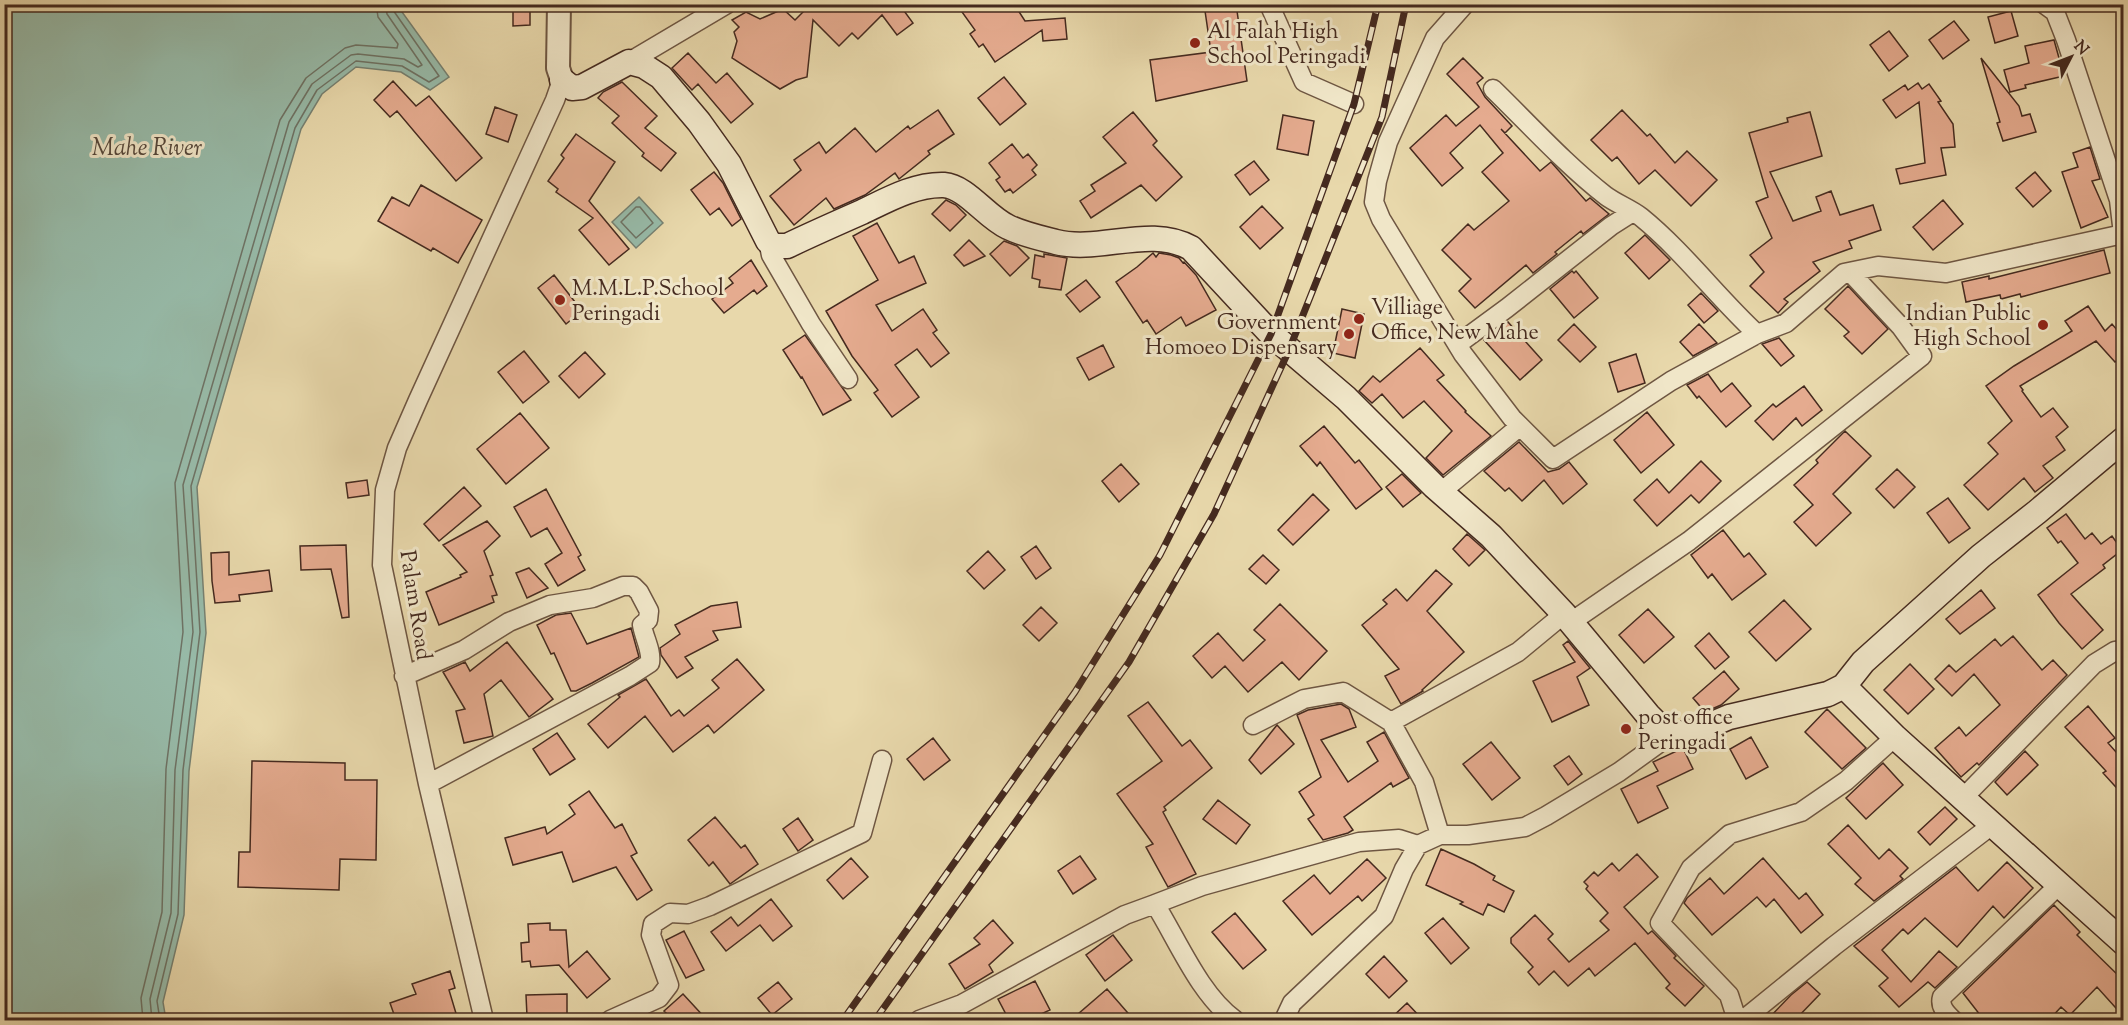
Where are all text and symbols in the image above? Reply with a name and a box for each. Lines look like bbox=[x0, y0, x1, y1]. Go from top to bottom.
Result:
place label: Al Falah High School Peringadi bbox=[1207, 17, 1366, 74]
north arrow bbox=[2041, 27, 2101, 87]
marker: Al Falah High School Peringadi bbox=[1188, 36, 1202, 50]
text: N bbox=[2067, 36, 2093, 61]
water label: Mahe River bbox=[92, 132, 203, 166]
place label: M.M.L.P.School Peringadi bbox=[572, 274, 724, 331]
marker: M.M.L.P.School Peringadi bbox=[553, 293, 567, 307]
place label: Villiage Office, New Mahe bbox=[1371, 293, 1539, 350]
place label: Indian Public High School bbox=[1906, 299, 2031, 356]
place label: Government Homoeo Dispensary bbox=[1145, 308, 1337, 365]
marker: Villiage Office, New Mahe bbox=[1352, 312, 1366, 326]
marker: Indian Public High School bbox=[2036, 318, 2050, 332]
marker: Government Homoeo Dispensary bbox=[1342, 327, 1356, 341]
street label: Palam Road bbox=[390, 548, 439, 663]
place label: post office Peringadi bbox=[1638, 703, 1733, 760]
marker: post office Peringadi bbox=[1619, 722, 1633, 736]

